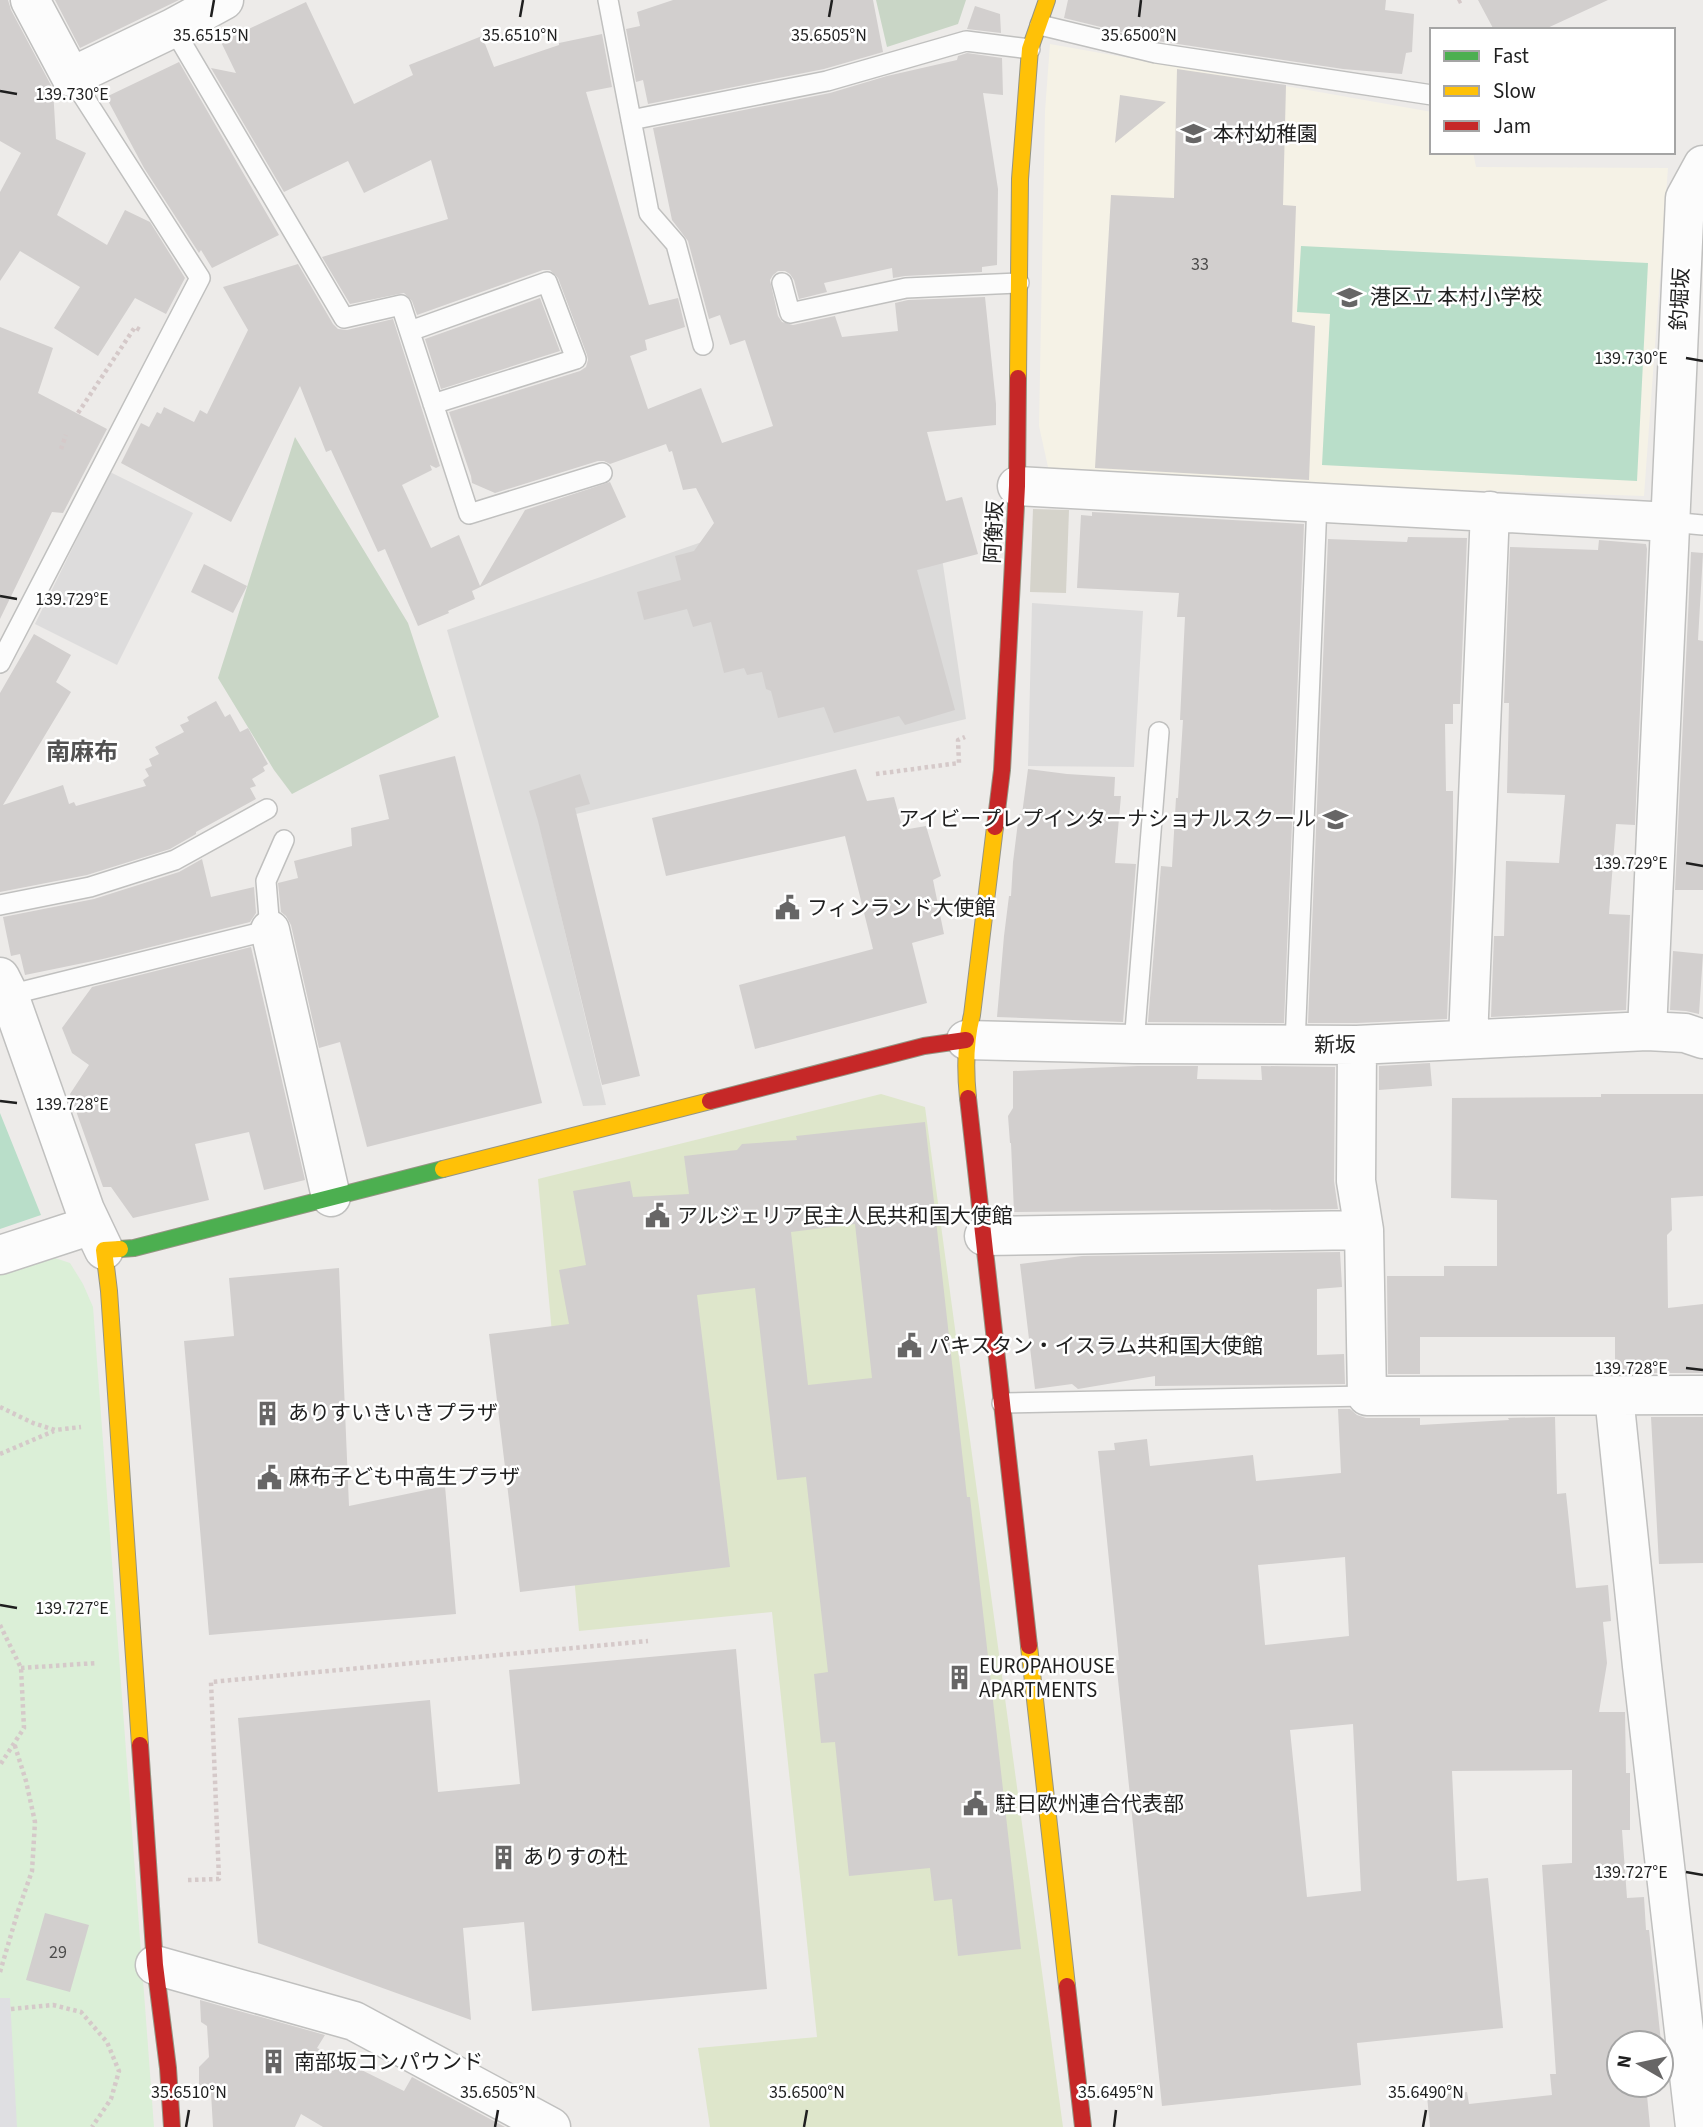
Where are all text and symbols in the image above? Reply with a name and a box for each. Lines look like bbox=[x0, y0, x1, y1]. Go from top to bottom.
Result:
text: 35.6515°N bbox=[173, 23, 249, 48]
text: 35.6510°N bbox=[482, 23, 558, 48]
text: 35.6505°N bbox=[791, 23, 867, 48]
text: 35.6500°N bbox=[1101, 23, 1177, 48]
legend bbox=[1430, 28, 1675, 154]
text: Fast bbox=[1493, 41, 1529, 71]
text: Slow bbox=[1493, 76, 1536, 106]
text: 139.730°E bbox=[35, 82, 109, 107]
text: Jam bbox=[1493, 111, 1531, 141]
place label: 本村幼稚園 bbox=[1213, 119, 1318, 149]
school or university icon: 本村幼稚園 bbox=[1179, 120, 1207, 148]
house number: 33 bbox=[1191, 252, 1209, 277]
street label: 釣堀坂 bbox=[1663, 267, 1697, 331]
place label: 港区立 本村小学校 bbox=[1370, 282, 1542, 312]
school or university icon: 港区立 本村小学校 bbox=[1336, 283, 1364, 311]
text: 139.730°E bbox=[1594, 346, 1668, 371]
street label: 阿衡坂 bbox=[977, 500, 1011, 564]
text: 139.729°E bbox=[35, 587, 109, 612]
district label: 南麻布 bbox=[46, 735, 118, 770]
place label: アイビープレプインターナショナルスクール bbox=[898, 804, 1316, 834]
school or university icon: アイビープレプインターナショナルスクール bbox=[1322, 805, 1350, 833]
text: 139.729°E bbox=[1594, 851, 1668, 876]
place label: フィンランド大使館 bbox=[807, 893, 996, 923]
public building icon: フィンランド大使館 bbox=[773, 894, 801, 922]
street label: 新坂 bbox=[1314, 1030, 1356, 1060]
text: 139.728°E bbox=[35, 1092, 109, 1117]
place label: アルジェリア民主人民共和国大使館 bbox=[677, 1201, 1013, 1231]
public building icon: アルジェリア民主人民共和国大使館 bbox=[643, 1202, 671, 1230]
place label: パキスタン・イスラム共和国大使館 bbox=[929, 1331, 1263, 1361]
public building icon: パキスタン・イスラム共和国大使館 bbox=[895, 1332, 923, 1360]
text: 139.728°E bbox=[1594, 1356, 1668, 1381]
place label: ありすいきいきプラザ bbox=[288, 1398, 498, 1428]
building icon: ありすいきいきプラザ bbox=[254, 1399, 282, 1427]
place label: 麻布子ども中高生プラザ bbox=[289, 1462, 520, 1492]
public building icon: 麻布子ども中高生プラザ bbox=[255, 1463, 283, 1491]
text: 139.727°E bbox=[35, 1596, 109, 1621]
place label: EUROPAHOUSE APARTMENTS bbox=[979, 1651, 1115, 1705]
building icon: EUROPAHOUSE APARTMENTS bbox=[945, 1664, 973, 1692]
place label: 駐日欧州連合代表部 bbox=[995, 1789, 1184, 1819]
public building icon: 駐日欧州連合代表部 bbox=[961, 1790, 989, 1818]
place label: ありすの杜 bbox=[523, 1842, 628, 1872]
building icon: ありすの杜 bbox=[489, 1843, 517, 1871]
text: 139.727°E bbox=[1594, 1860, 1668, 1885]
house number: 29 bbox=[49, 1940, 67, 1965]
north arrow bbox=[1605, 2029, 1675, 2099]
place label: 南部坂コンパウンド bbox=[294, 2047, 483, 2077]
building icon: 南部坂コンパウンド bbox=[260, 2048, 288, 2076]
text: N bbox=[1610, 2053, 1639, 2070]
text: 35.6510°N bbox=[151, 2080, 227, 2105]
text: 35.6505°N bbox=[460, 2080, 536, 2105]
text: 35.6500°N bbox=[769, 2080, 845, 2105]
text: 35.6495°N bbox=[1078, 2080, 1154, 2105]
text: 35.6490°N bbox=[1388, 2080, 1464, 2105]

